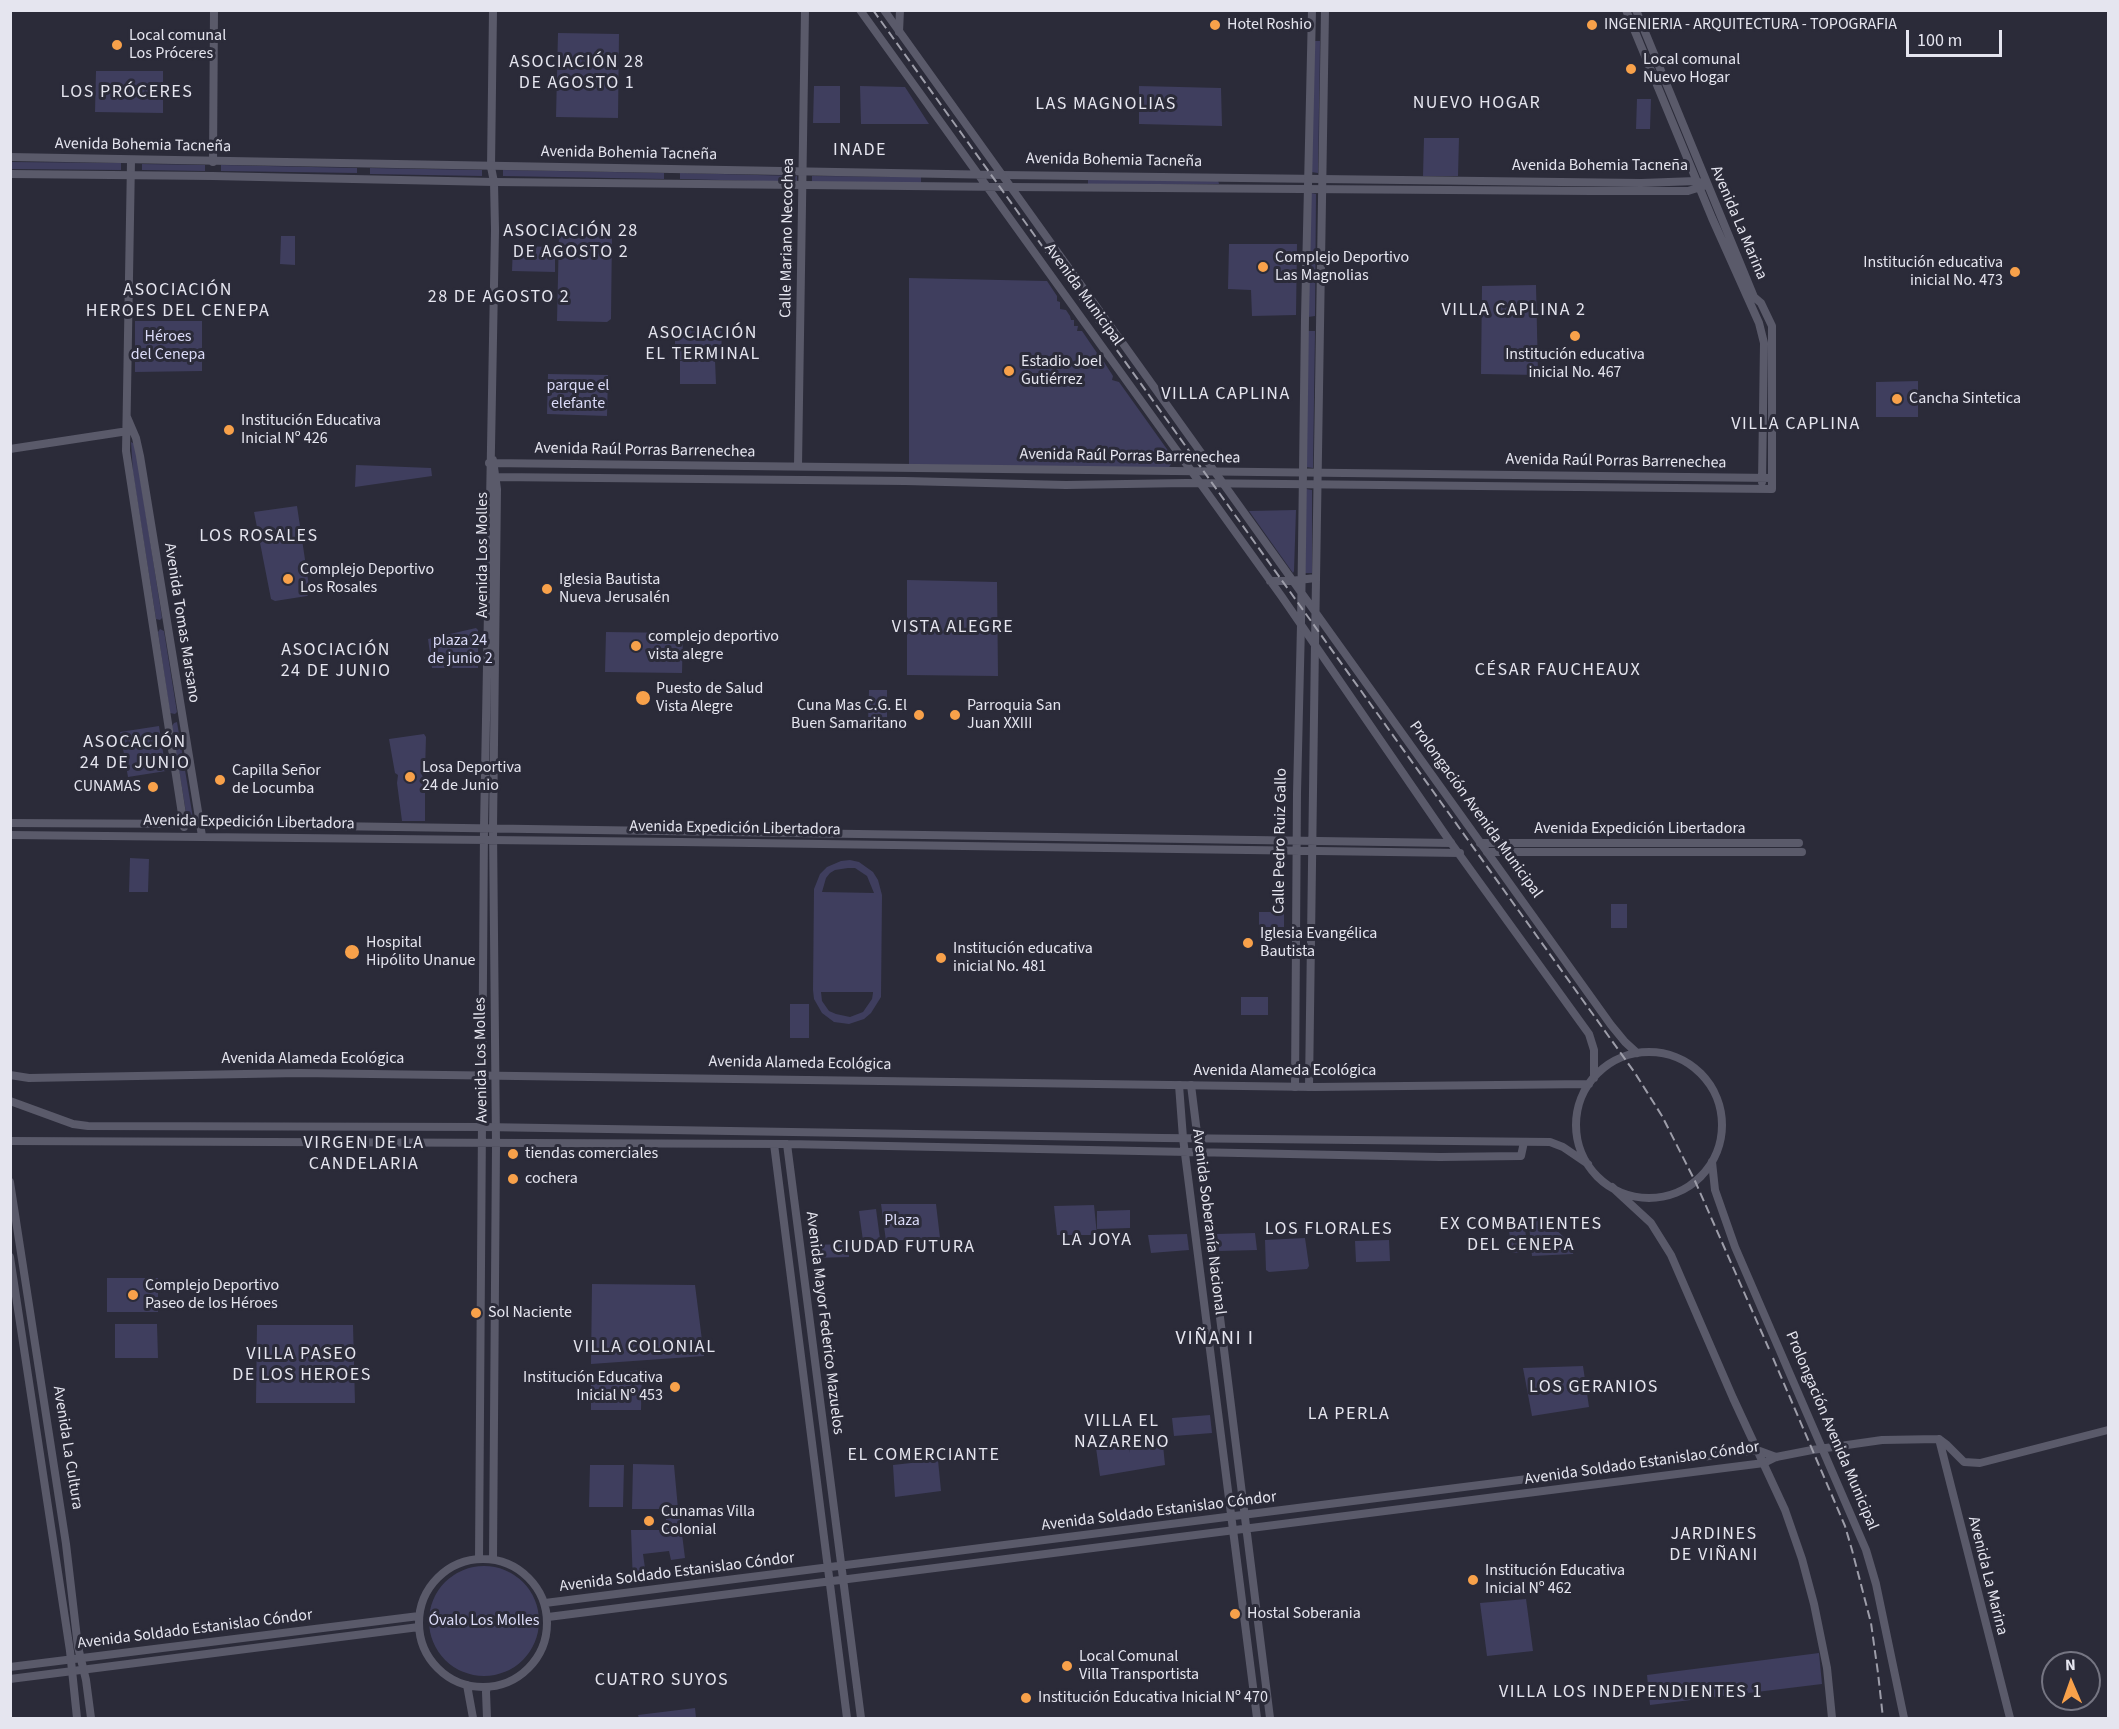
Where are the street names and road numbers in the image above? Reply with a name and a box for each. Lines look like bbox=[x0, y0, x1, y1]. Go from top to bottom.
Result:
street label: Avenida Bohemia Tacneña bbox=[55, 135, 231, 157]
street label: Avenida Bohemia Tacneña bbox=[541, 143, 717, 165]
street label: Avenida Bohemia Tacneña bbox=[1026, 150, 1202, 172]
street label: Avenida Bohemia Tacneña bbox=[1512, 156, 1688, 176]
street label: Calle Mariano Necochea bbox=[777, 158, 799, 318]
street label: Avenida La Marina bbox=[1705, 163, 1771, 283]
street label: Avenida Municipal bbox=[1039, 240, 1127, 350]
street label: Avenida Raúl Porras Barrenechea bbox=[534, 439, 756, 463]
street label: Avenida Raúl Porras Barrenechea bbox=[1019, 445, 1241, 469]
street label: Avenida Raúl Porras Barrenechea bbox=[1505, 450, 1727, 474]
street label: Avenida Los Molles bbox=[473, 492, 493, 618]
street label: Avenida Tomas Marsano bbox=[159, 542, 203, 704]
street label: Prolongación Avenida Municipal bbox=[1404, 718, 1546, 902]
street label: Calle Pedro Ruiz Gallo bbox=[1270, 768, 1292, 914]
street label: Avenida Expedición Libertadora bbox=[143, 812, 355, 834]
street label: Avenida Expedición Libertadora bbox=[629, 818, 841, 840]
street label: Avenida Expedición Libertadora bbox=[1534, 819, 1746, 839]
street label: Avenida Los Molles bbox=[471, 997, 493, 1123]
street label: Avenida Alameda Ecológica bbox=[222, 1049, 404, 1069]
street label: Avenida Alameda Ecológica bbox=[708, 1053, 892, 1075]
street label: Avenida Alameda Ecológica bbox=[1194, 1061, 1376, 1081]
street label: Avenida Soberanía Nacional bbox=[1187, 1128, 1229, 1316]
street label: Avenida Mayor Federico Mazuelos bbox=[801, 1210, 847, 1436]
street label: Prolongación Avenida Municipal bbox=[1780, 1329, 1882, 1533]
street label: Avenida La Cultura bbox=[48, 1385, 86, 1511]
street label: Avenida Soldado Estanislao Cóndor bbox=[1523, 1438, 1761, 1490]
street label: Avenida Soldado Estanislao Cóndor bbox=[1040, 1488, 1278, 1536]
street label: Avenida La Marina bbox=[1963, 1515, 2011, 1637]
street label: Avenida Soldado Estanislao Cóndor bbox=[558, 1549, 796, 1597]
street label: Avenida Soldado Estanislao Cóndor bbox=[76, 1606, 314, 1654]

